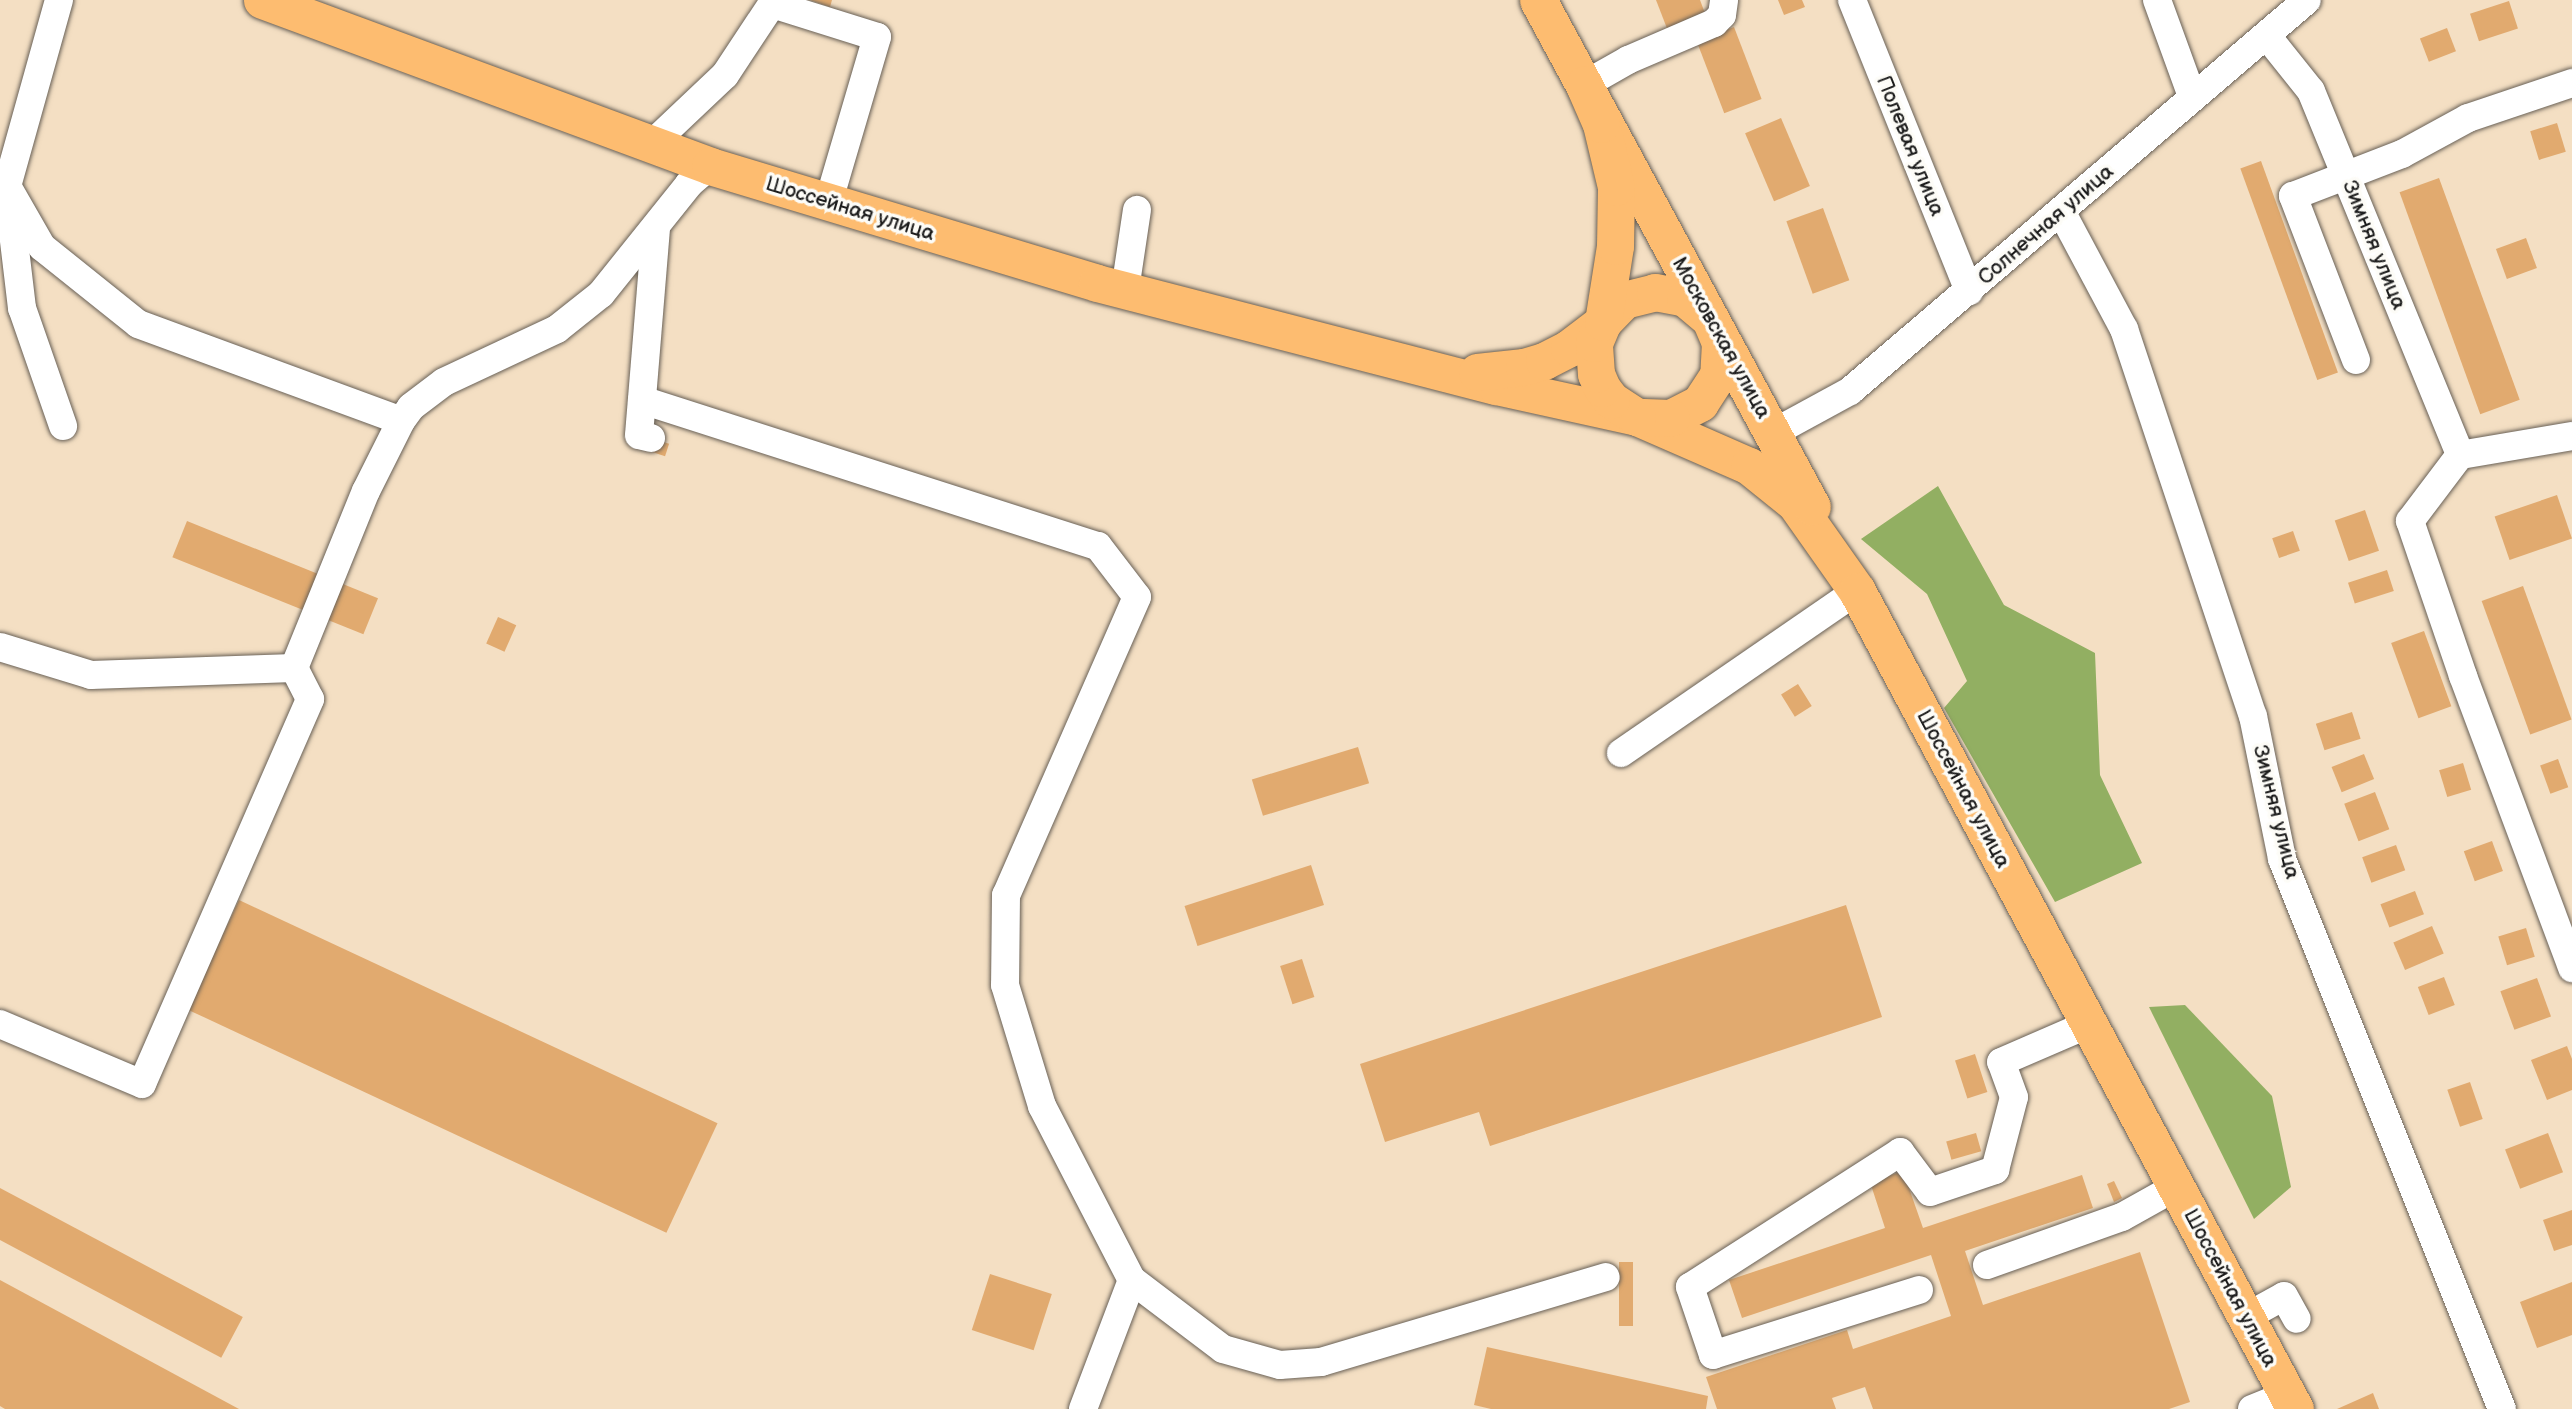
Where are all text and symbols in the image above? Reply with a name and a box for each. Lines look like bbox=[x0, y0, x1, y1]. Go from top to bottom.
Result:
street label: Полевая улица bbox=[1870, 72, 1950, 220]
street label: Солнечная улица bbox=[1973, 159, 2119, 291]
street label: Шоссейная улица bbox=[762, 171, 938, 247]
street label: Зимняя улица bbox=[2337, 177, 2411, 313]
street label: Московская улица bbox=[1666, 253, 1776, 423]
street label: Шоссейная улица bbox=[1911, 706, 2015, 872]
street label: Зимняя улица bbox=[2247, 743, 2305, 881]
street label: Шоссейная улица bbox=[2178, 1205, 2282, 1371]

